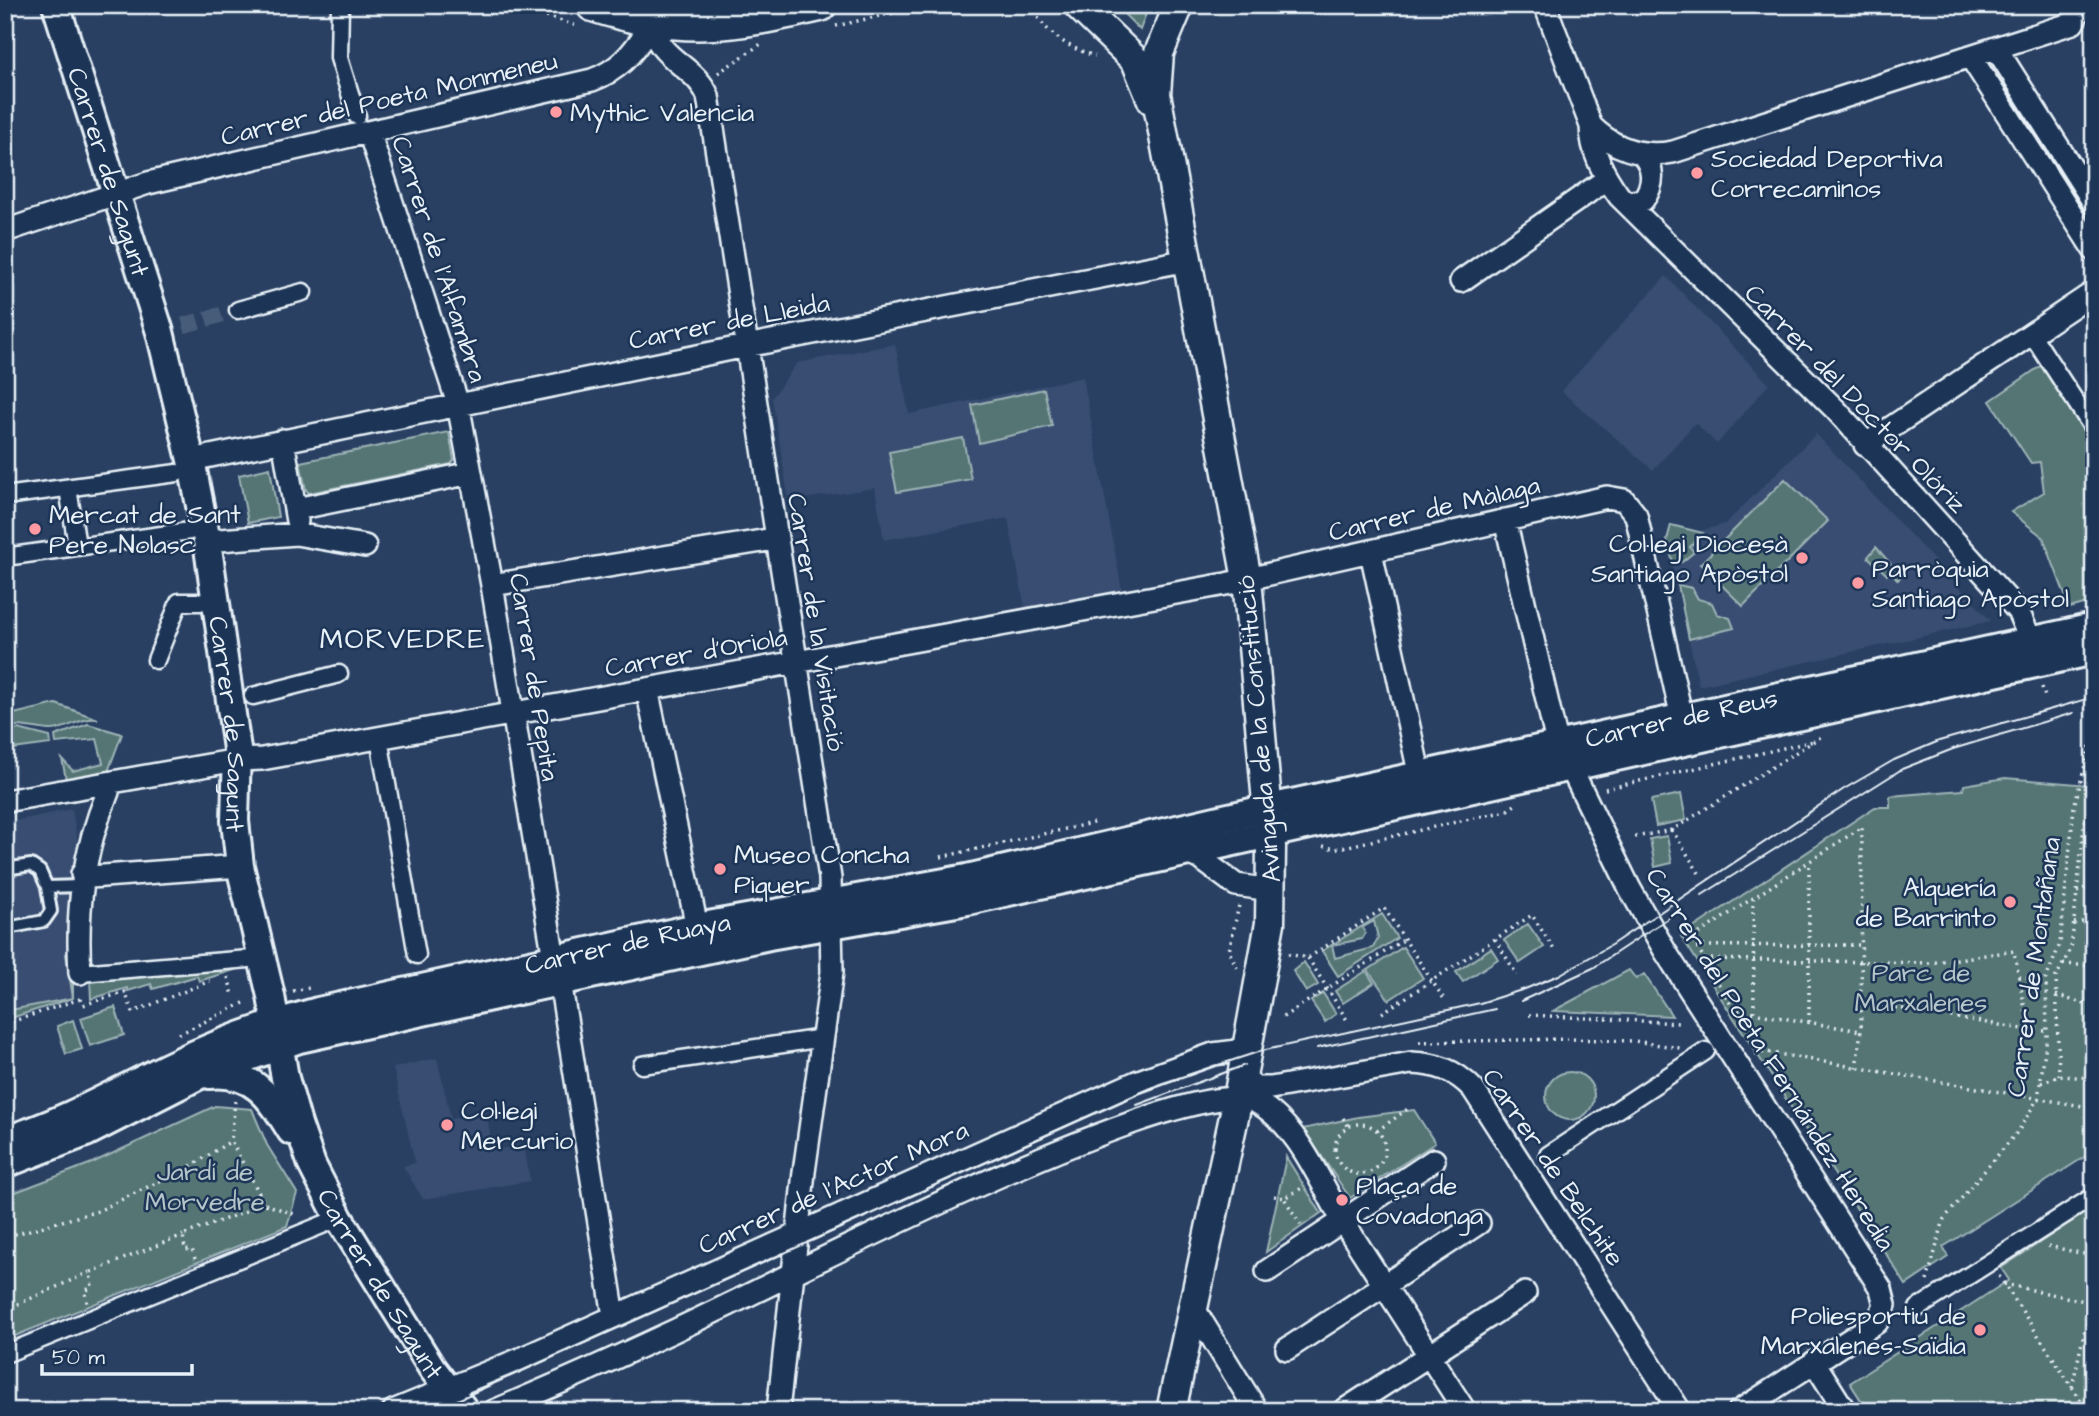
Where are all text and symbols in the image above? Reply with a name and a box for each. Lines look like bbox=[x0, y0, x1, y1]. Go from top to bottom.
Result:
street label: Carrer del Poeta Monmeneu bbox=[218, 43, 561, 155]
street label: Carrer de Sagunt bbox=[58, 63, 158, 281]
place label: Mythic Valencia bbox=[570, 95, 754, 133]
marker: Mythic Valencia bbox=[548, 104, 564, 120]
street label: Carrer de l'Alfambra bbox=[382, 131, 496, 387]
place label: Sociedad Deportiva Correcaminos bbox=[1711, 141, 1943, 207]
marker: Sociedad Deportiva Correcaminos bbox=[1689, 165, 1705, 181]
street label: Carrer del Doctor Olóriz bbox=[1736, 276, 1975, 521]
street label: Carrer de Lleida bbox=[626, 285, 833, 359]
street label: Carrer de Màlaga bbox=[1325, 467, 1544, 553]
street label: Carrer de la Visitació bbox=[778, 491, 854, 754]
place label: Mercat de Sant Pere Nolasc bbox=[49, 497, 241, 563]
marker: Mercat de Sant Pere Nolasc bbox=[27, 521, 43, 537]
place label: Col·legi Diocesà Santiago Apòstol bbox=[1591, 526, 1788, 594]
marker: Col·legi Diocesà Santiago Apòstol bbox=[1794, 550, 1810, 566]
place label: Parròquia Santiago Apòstol bbox=[1872, 551, 2069, 619]
street label: Carrer de Pepita bbox=[500, 571, 568, 784]
street label: Avinguda de la Constitució bbox=[1228, 573, 1292, 884]
marker: Parròquia Santiago Apòstol bbox=[1850, 575, 1866, 591]
street label: Carrer de Sagunt bbox=[199, 614, 254, 835]
street label: Carrer d'Oriola bbox=[602, 619, 790, 687]
district label: MORVEDRE bbox=[320, 620, 486, 659]
street label: Carrer de Reus bbox=[1582, 680, 1781, 757]
street label: Carrer de Montañana bbox=[1998, 835, 2070, 1100]
place label: Museo Concha Piquer bbox=[734, 837, 909, 903]
marker: Museo Concha Piquer bbox=[712, 861, 728, 877]
street label: Carrer del Poeta Fernández Heredia bbox=[1637, 861, 1903, 1258]
place label: Alquería de Barrinto bbox=[1856, 870, 1996, 936]
marker: Alquería de Barrinto bbox=[2002, 894, 2018, 910]
street label: Carrer de Ruaya bbox=[521, 904, 733, 984]
park label: Parc de Marxalenes bbox=[1855, 955, 1987, 1021]
street label: Carrer de Belchite bbox=[1474, 1062, 1633, 1274]
place label: Col·legi Mercurio bbox=[461, 1093, 574, 1159]
street label: Carrer de l'Actor Mora bbox=[693, 1112, 974, 1264]
marker: Col·legi Mercurio bbox=[439, 1117, 455, 1133]
park label: Jardí de Morvedre bbox=[145, 1154, 265, 1220]
place label: Plaça de Covadonga bbox=[1356, 1168, 1483, 1236]
street label: Carrer de Sagunt bbox=[308, 1183, 452, 1388]
marker: Plaça de Covadonga bbox=[1334, 1192, 1350, 1208]
place label: Poliesportiu de Marxalenes-Saïdia bbox=[1761, 1298, 1966, 1364]
marker: Poliesportiu de Marxalenes-Saïdia bbox=[1972, 1322, 1988, 1338]
scale bar bbox=[42, 1332, 192, 1376]
text: 50 m bbox=[52, 1343, 106, 1372]

